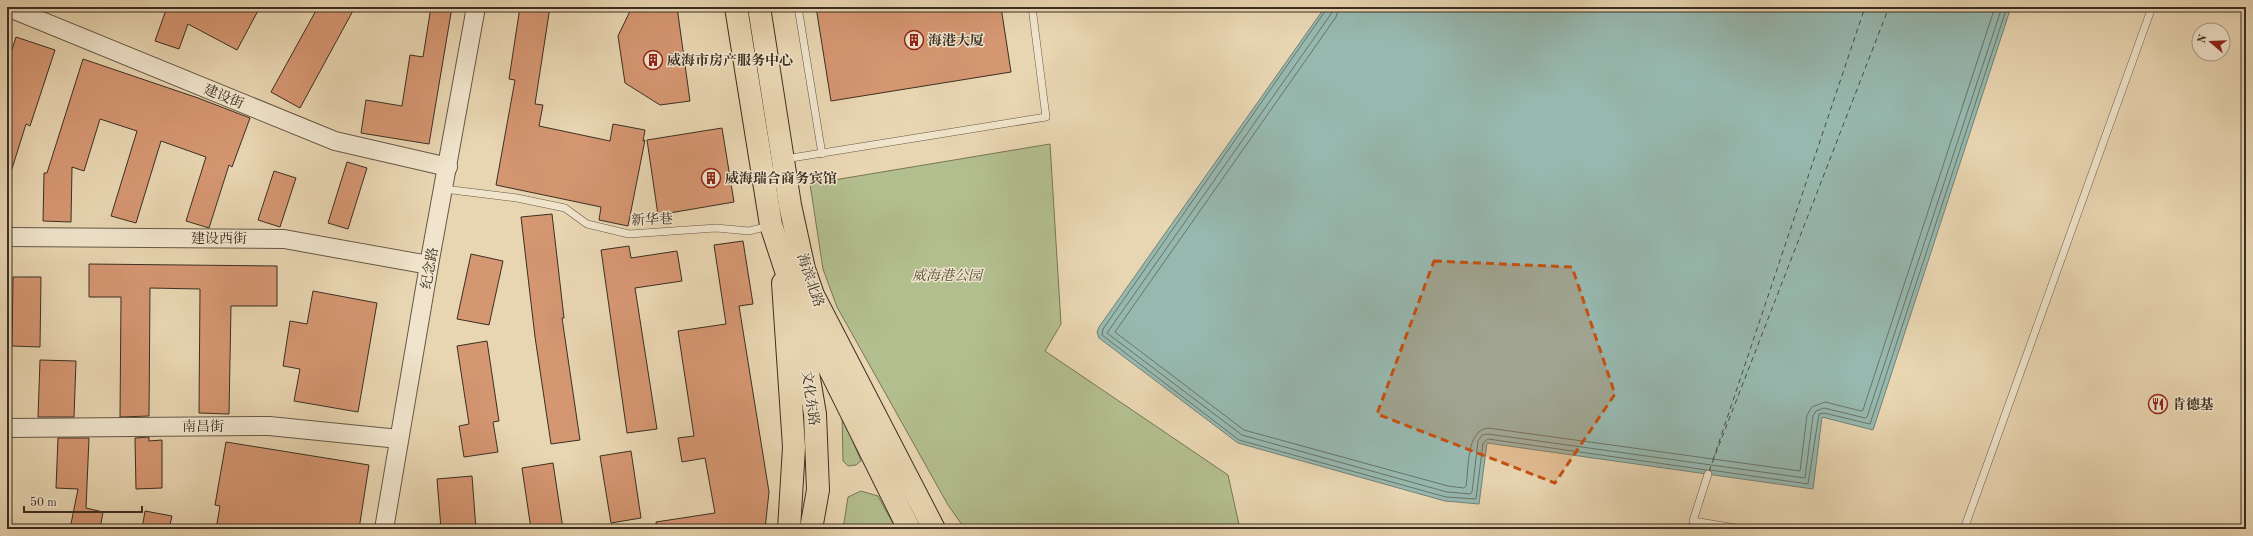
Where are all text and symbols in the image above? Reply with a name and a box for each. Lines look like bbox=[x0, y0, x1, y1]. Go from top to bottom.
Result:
north arrow bbox=[2191, 22, 2231, 62]
building icon: 海港大厦 bbox=[903, 29, 925, 51]
place label: 海港大厦 bbox=[928, 33, 984, 48]
text: N bbox=[2196, 33, 2210, 45]
building icon: 威海市房产服务中心 bbox=[642, 49, 664, 71]
place label: 威海市房产服务中心 bbox=[667, 52, 793, 68]
street label: 建设街 bbox=[202, 82, 246, 111]
building icon: 威海瑞合商务宾馆 bbox=[700, 167, 722, 189]
place label: 威海瑞合商务宾馆 bbox=[725, 170, 837, 186]
street label: 新华巷 bbox=[631, 211, 673, 228]
street label: 建设西街 bbox=[191, 231, 247, 246]
street label: 纪念路 bbox=[418, 246, 441, 290]
street label: 海滨北路 bbox=[794, 251, 827, 309]
park label: 威海港公园 bbox=[912, 268, 984, 283]
street label: 文化东路 bbox=[799, 369, 822, 427]
restaurant icon: 肯德基 bbox=[2147, 393, 2169, 415]
place label: 肯德基 bbox=[2172, 397, 2214, 412]
street label: 南昌街 bbox=[182, 419, 224, 434]
scale bar bbox=[24, 488, 142, 514]
text: 50 m bbox=[30, 496, 57, 509]

